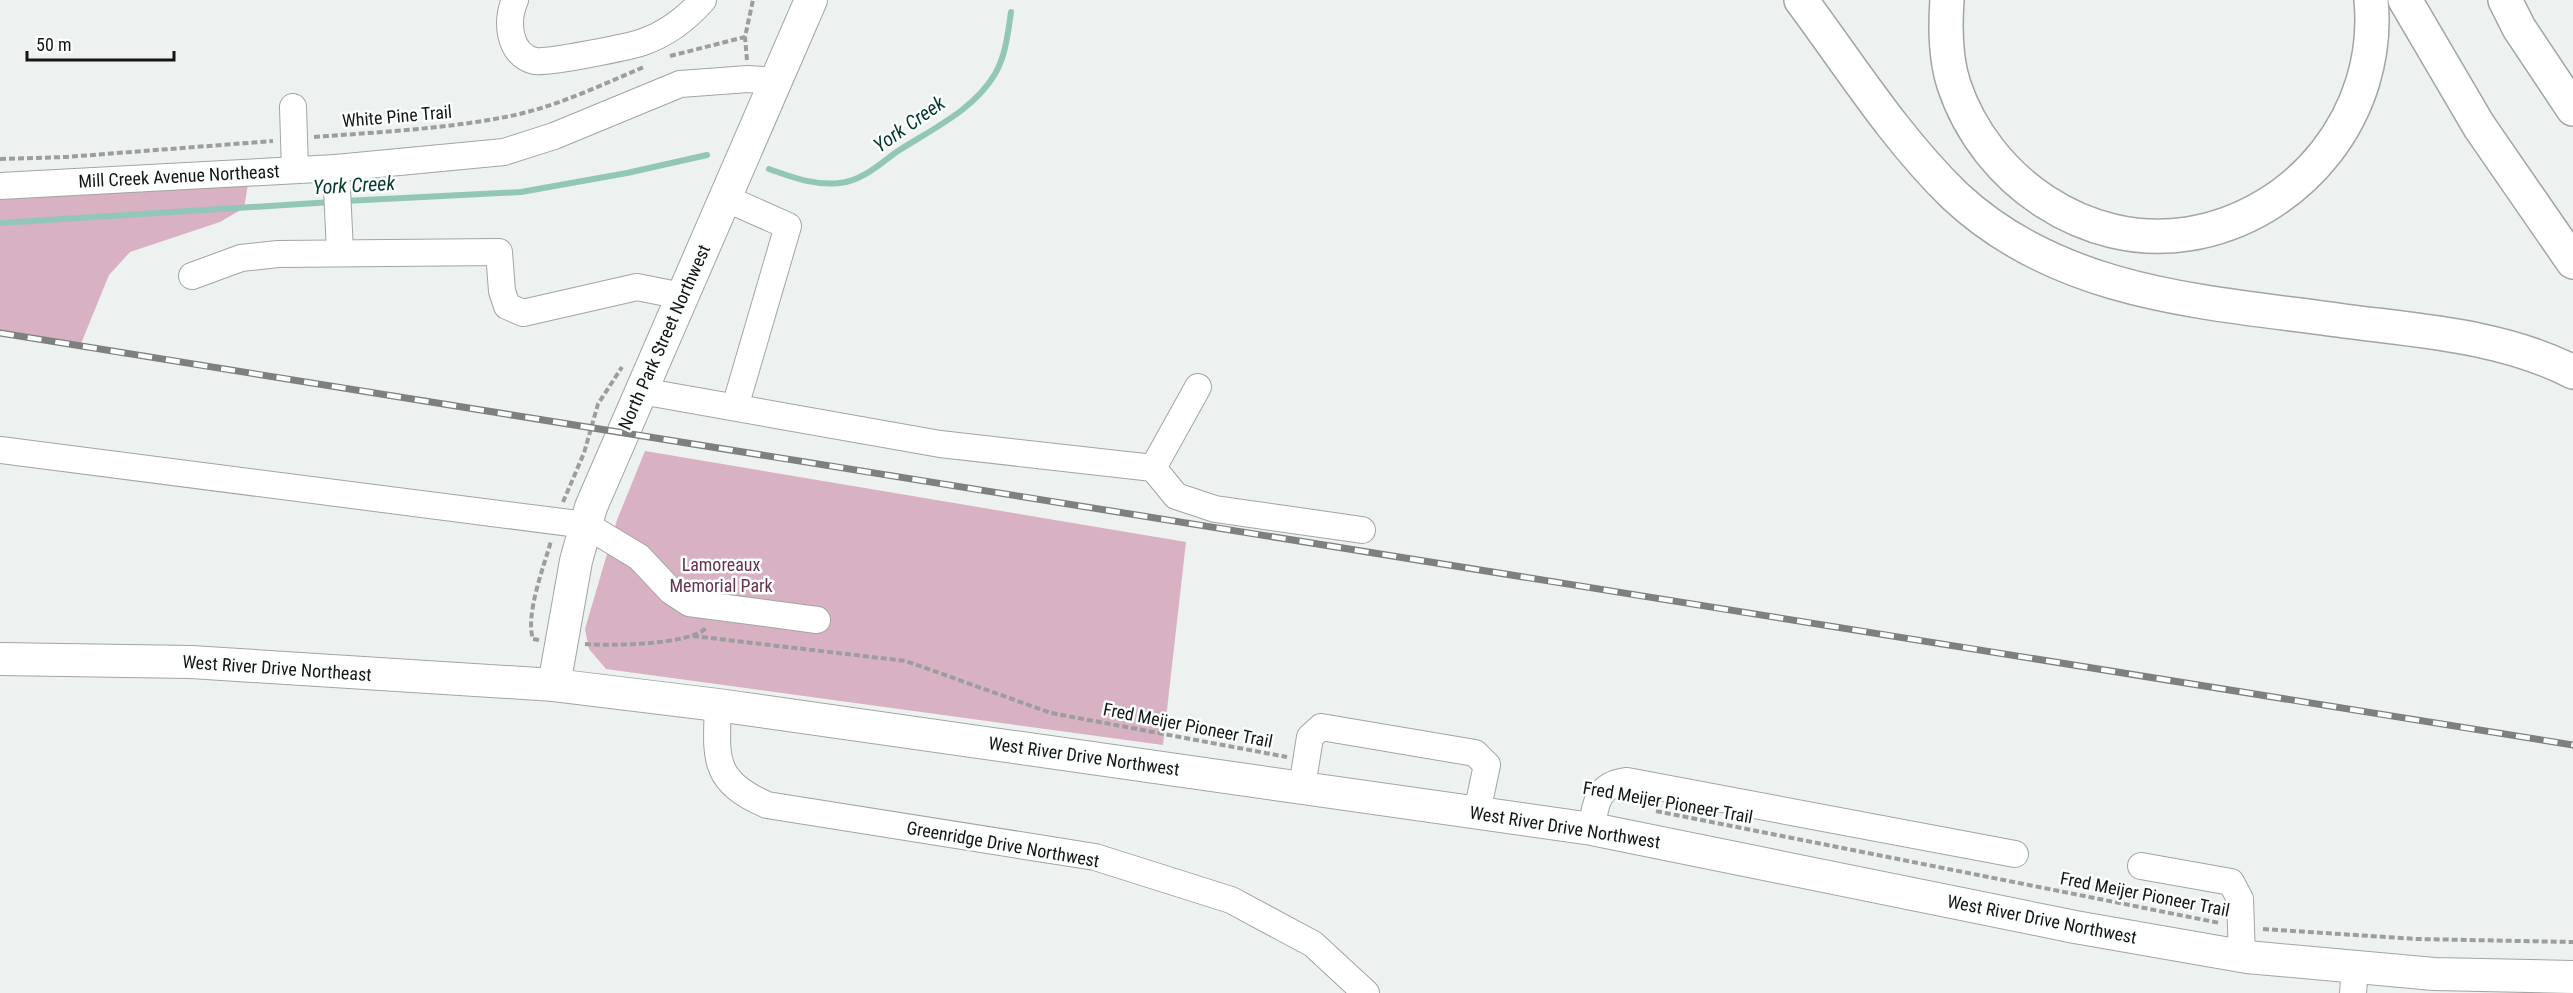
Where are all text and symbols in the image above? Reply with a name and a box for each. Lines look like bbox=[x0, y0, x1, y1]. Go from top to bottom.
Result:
scale bar bbox=[27, 24, 174, 62]
text: 50 m bbox=[36, 34, 71, 55]
water label: York Creek bbox=[868, 90, 951, 157]
street label: White Pine Trail bbox=[341, 101, 453, 131]
street label: Mill Creek Avenue Northeast bbox=[78, 160, 280, 192]
water label: York Creek bbox=[312, 171, 397, 199]
street label: North Park Street Northwest bbox=[614, 241, 714, 433]
park label: Lamoreaux Memorial Park bbox=[669, 554, 773, 596]
street label: West River Drive Northeast bbox=[182, 651, 372, 685]
street label: Fred Meijer Pioneer Trail bbox=[1101, 698, 1275, 752]
street label: West River Drive Northwest bbox=[987, 732, 1181, 780]
street label: Fred Meijer Pioneer Trail bbox=[1581, 777, 1755, 827]
street label: West River Drive Northwest bbox=[1468, 802, 1662, 852]
street label: Greenridge Drive Northwest bbox=[905, 817, 1101, 871]
street label: Fred Meijer Pioneer Trail bbox=[2058, 867, 2232, 921]
street label: West River Drive Northwest bbox=[1945, 890, 2139, 948]

